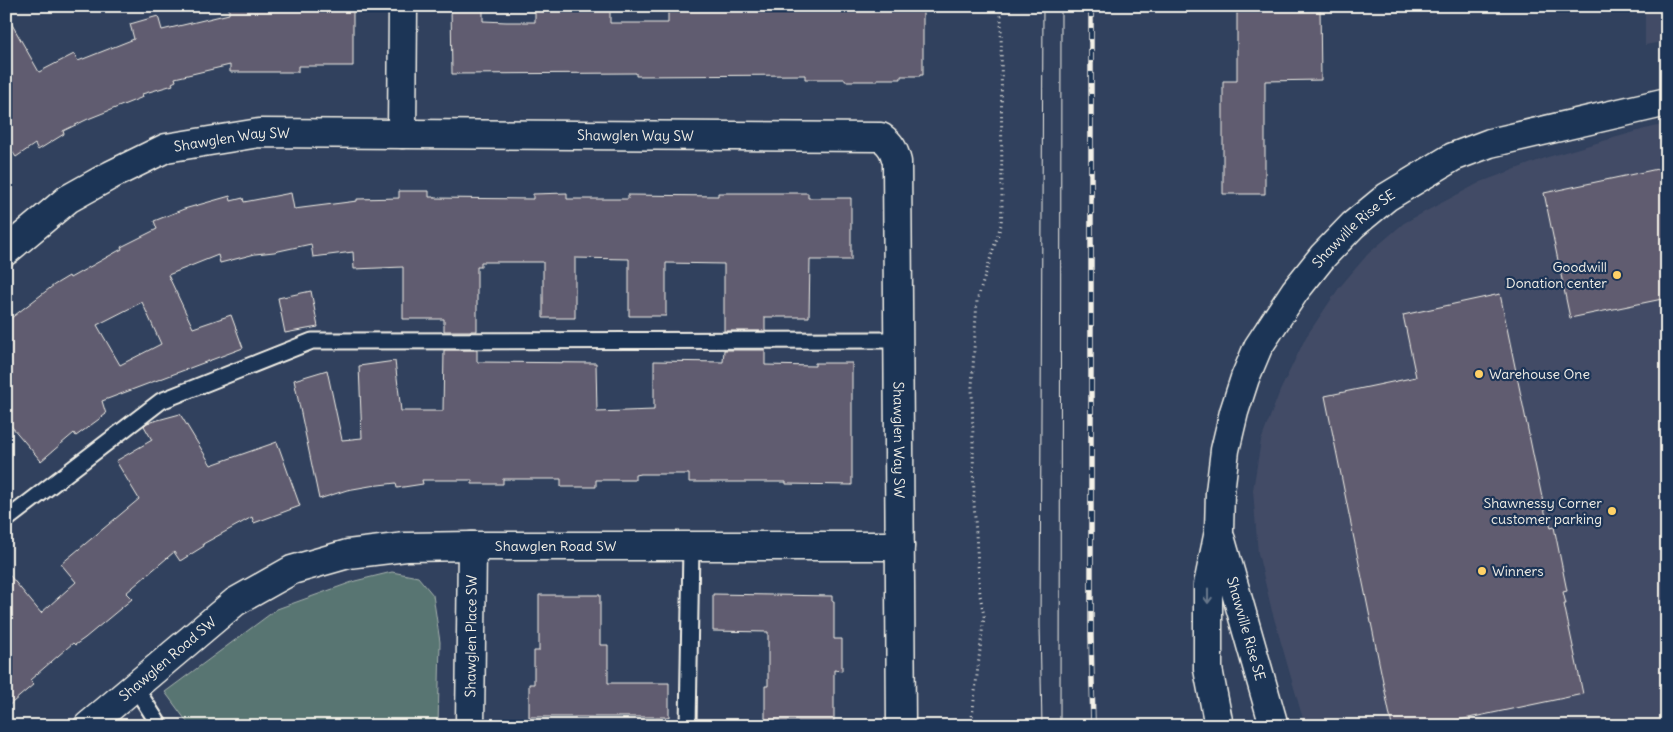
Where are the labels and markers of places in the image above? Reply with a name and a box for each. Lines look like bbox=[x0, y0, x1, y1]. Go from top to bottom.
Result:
place label: Goodwill Donation center bbox=[1506, 258, 1607, 292]
marker: Goodwill Donation center bbox=[1611, 269, 1623, 281]
place label: Warehouse One bbox=[1489, 365, 1590, 383]
marker: Warehouse One bbox=[1473, 368, 1485, 380]
place label: Shawnessy Corner customer parking bbox=[1483, 494, 1602, 528]
marker: Shawnessy Corner customer parking bbox=[1606, 505, 1618, 517]
place label: Winners bbox=[1492, 562, 1544, 580]
marker: Winners bbox=[1476, 565, 1488, 577]

